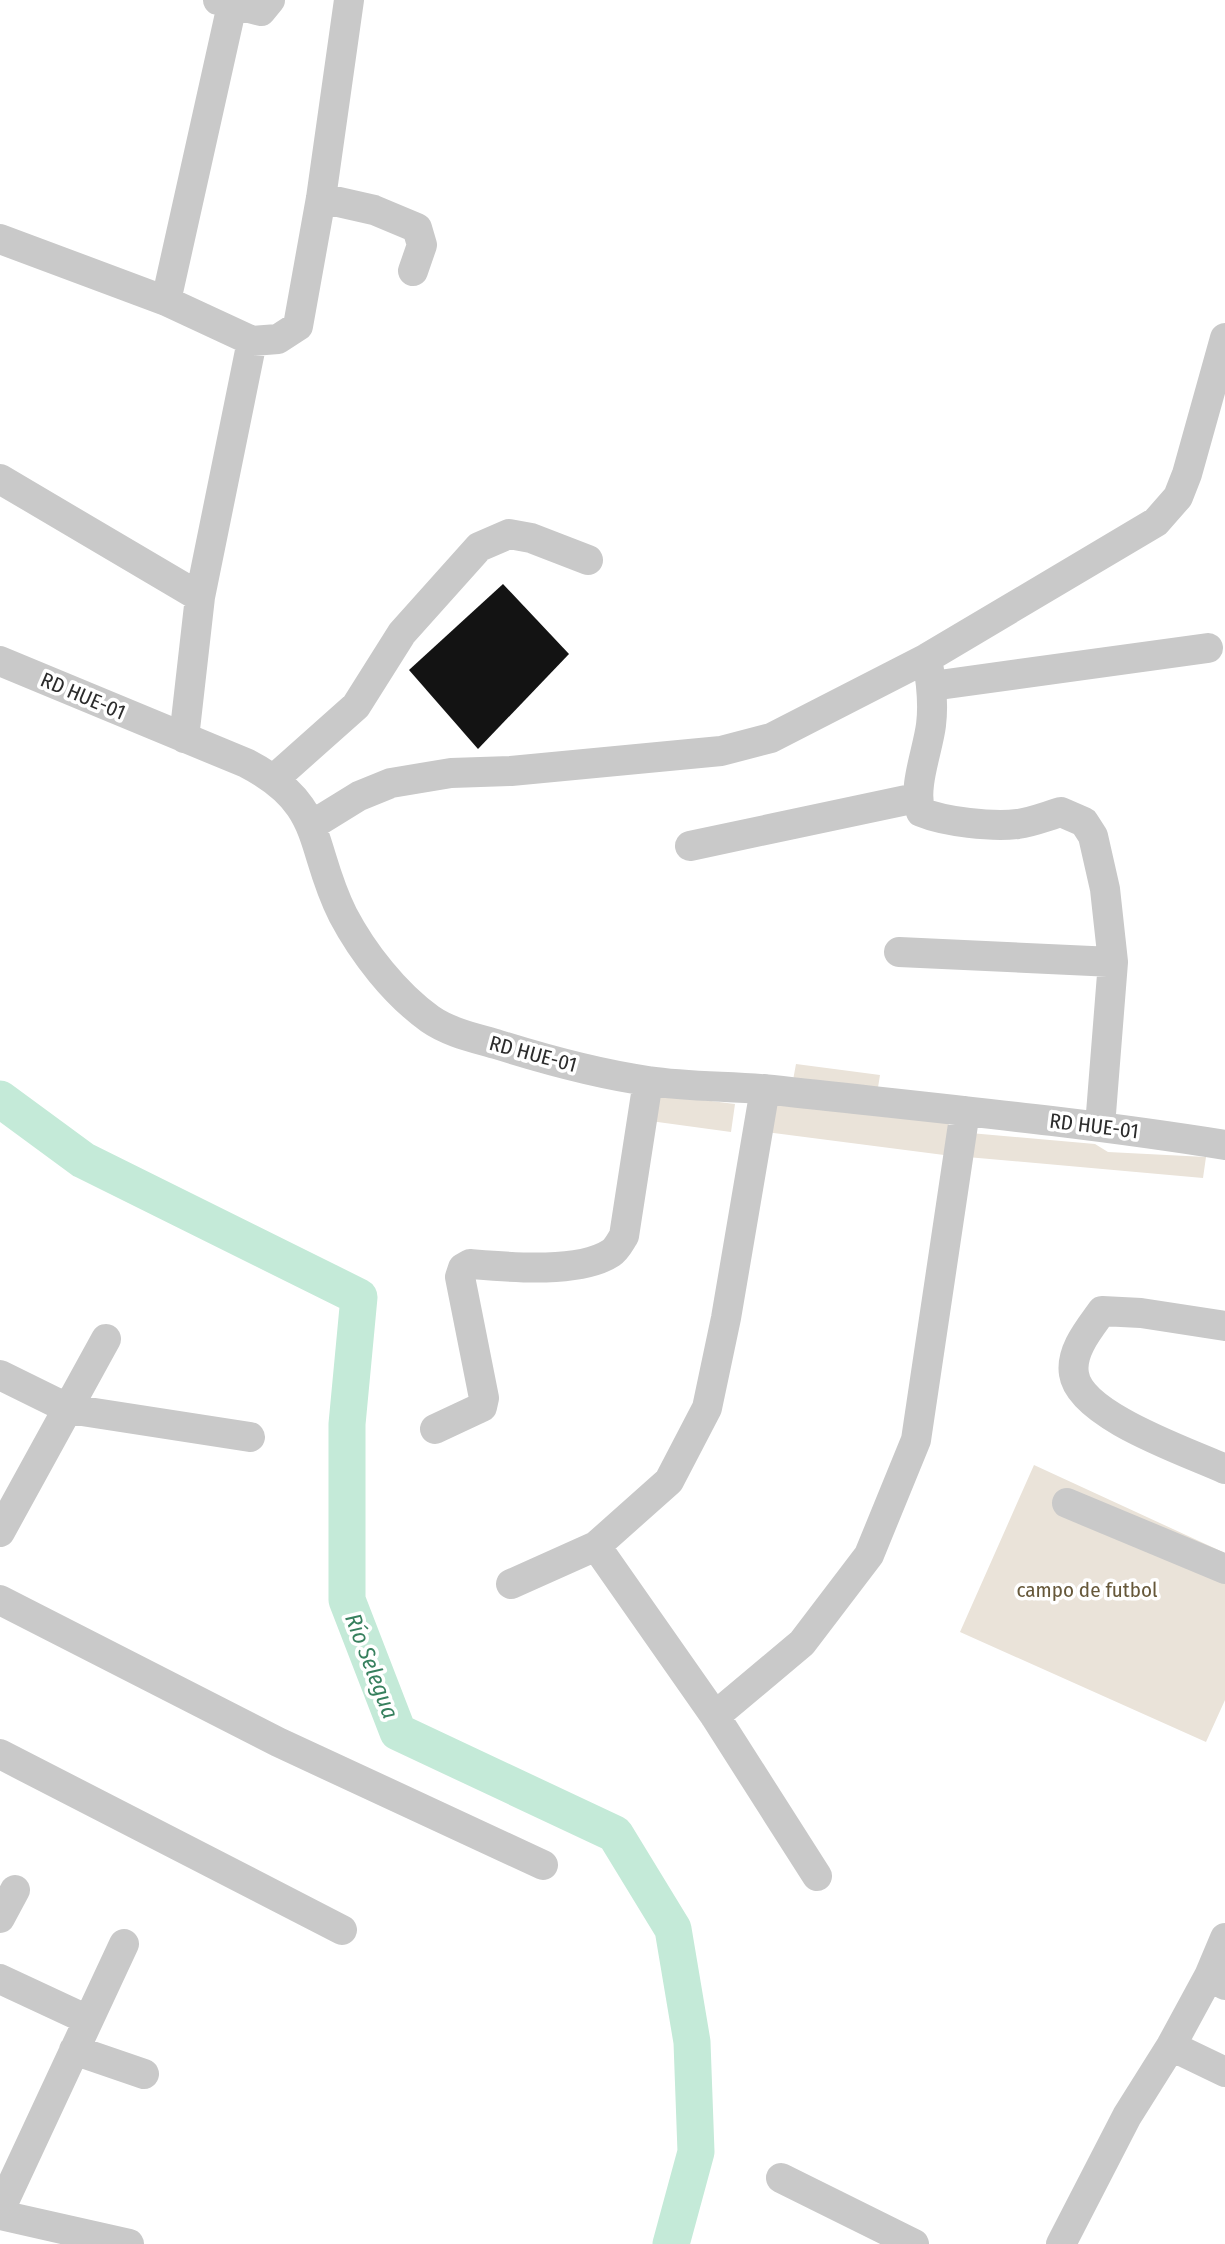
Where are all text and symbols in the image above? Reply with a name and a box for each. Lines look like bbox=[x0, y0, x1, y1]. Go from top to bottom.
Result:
street label: RD HUE-01 bbox=[37, 667, 129, 725]
street label: RD HUE-01 bbox=[486, 1030, 580, 1078]
street label: RD HUE-01 bbox=[1048, 1108, 1140, 1144]
park label: campo de futbol bbox=[1017, 1577, 1158, 1603]
water label: Río Selegua bbox=[339, 1609, 405, 1723]

